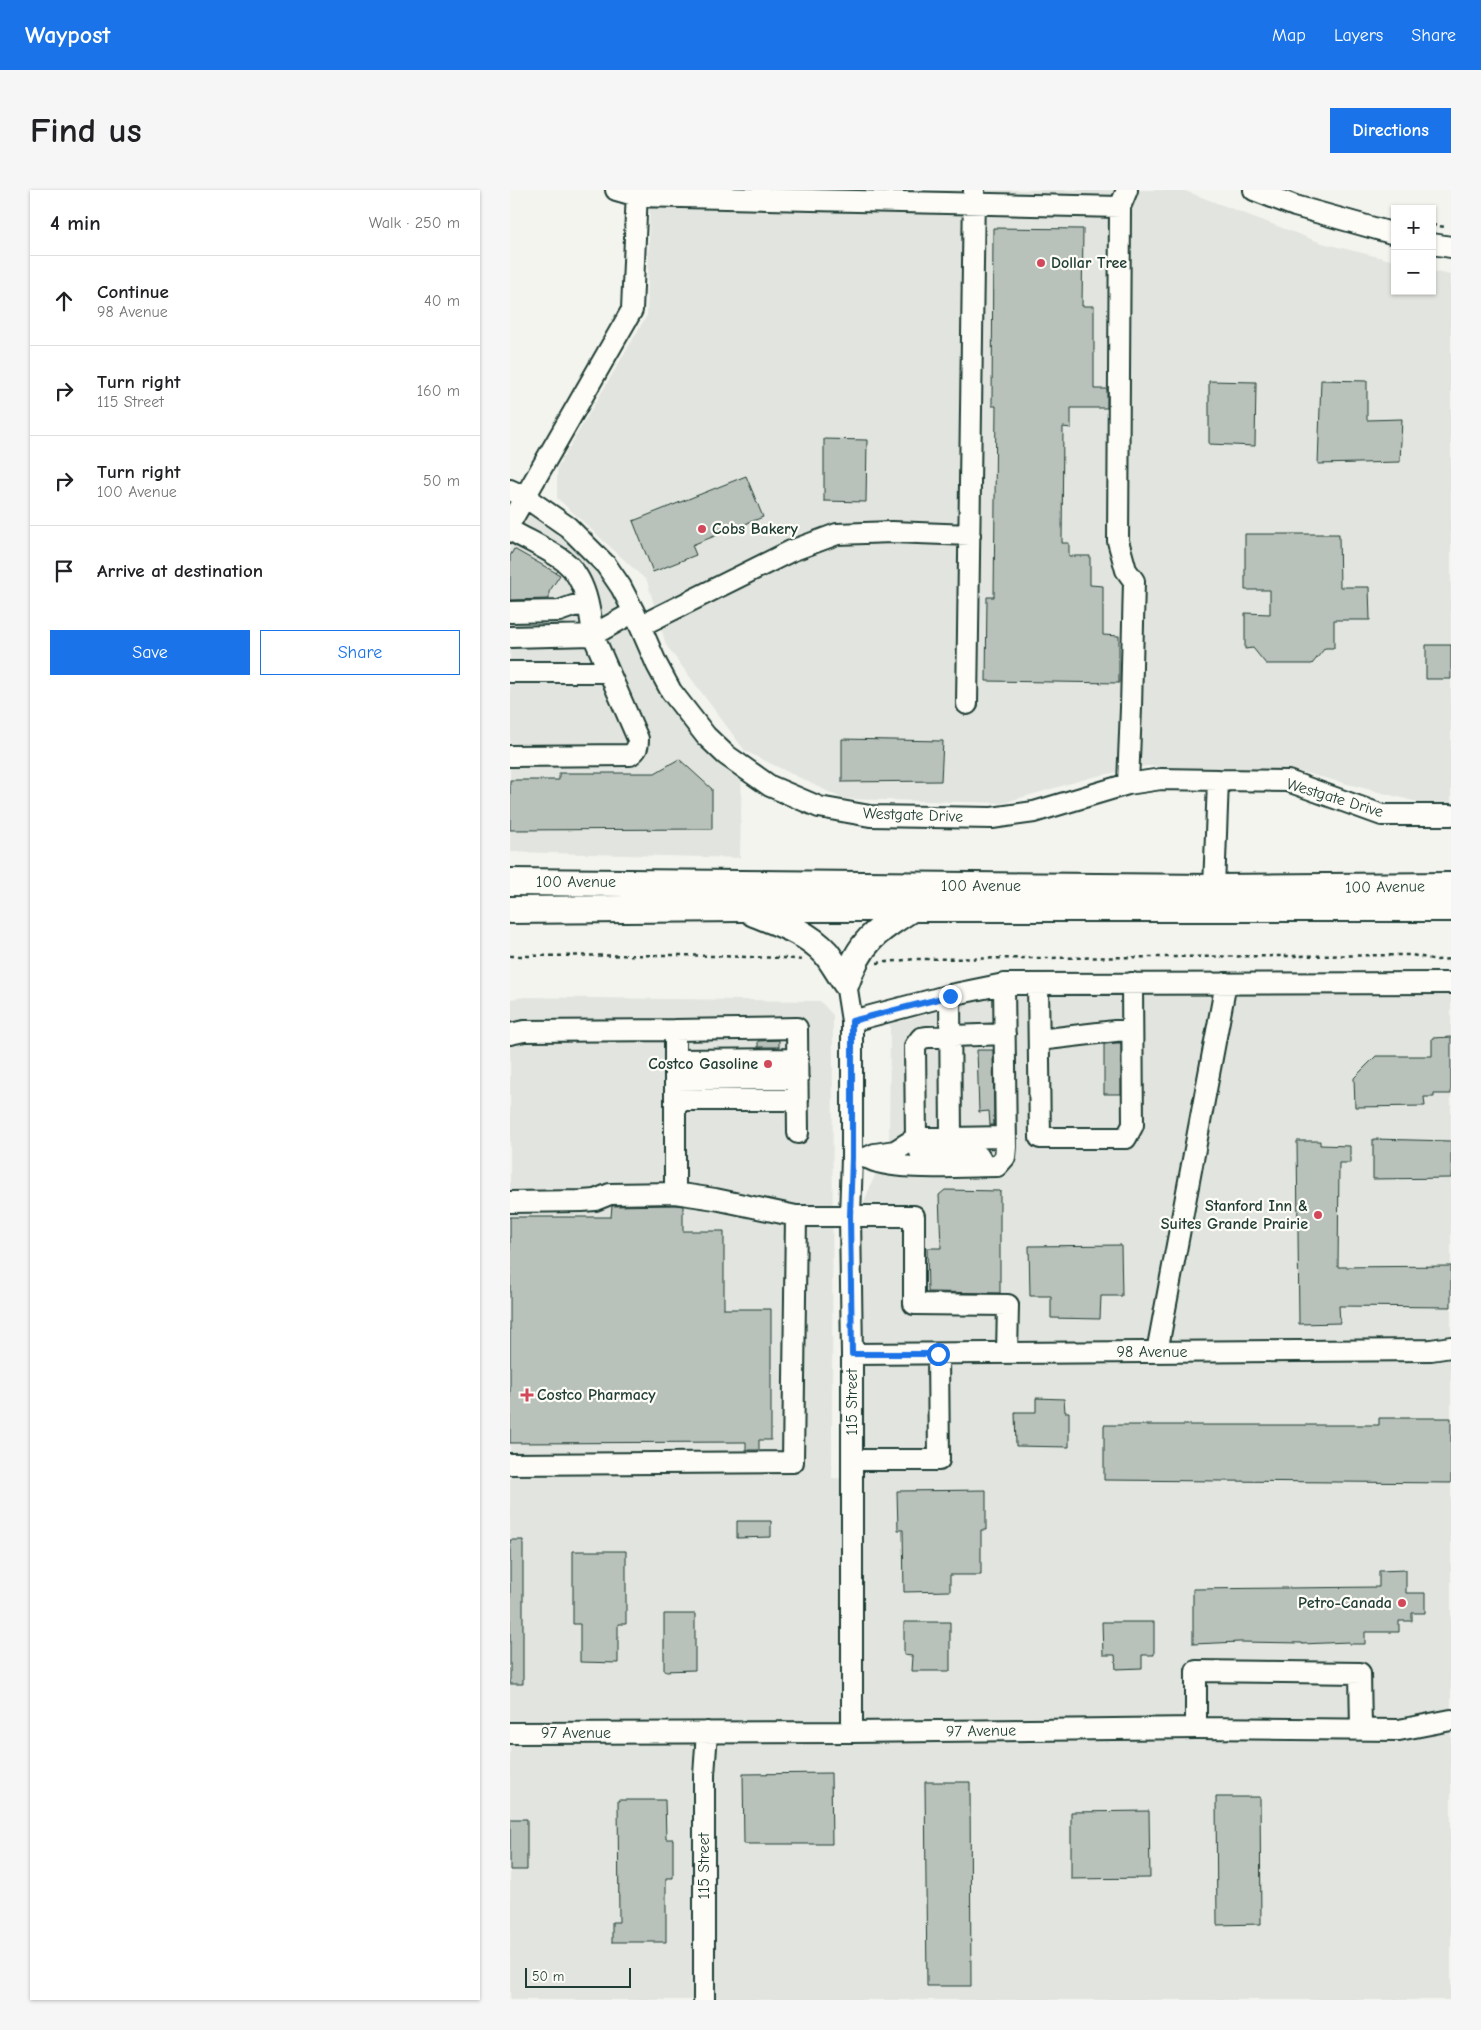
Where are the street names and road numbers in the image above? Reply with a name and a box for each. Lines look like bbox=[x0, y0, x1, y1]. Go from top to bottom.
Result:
street label: Westgate Drive bbox=[1284, 775, 1386, 821]
street label: Westgate Drive bbox=[863, 804, 963, 826]
street label: 100 Avenue bbox=[536, 873, 616, 891]
street label: 100 Avenue bbox=[941, 877, 1021, 895]
street label: 100 Avenue bbox=[1345, 877, 1425, 897]
street label: 98 Avenue bbox=[1117, 1343, 1187, 1361]
street label: 115 Street bbox=[843, 1368, 861, 1435]
street label: 97 Avenue bbox=[946, 1721, 1016, 1741]
street label: 97 Avenue bbox=[541, 1724, 611, 1742]
street label: 115 Street bbox=[695, 1832, 713, 1899]

